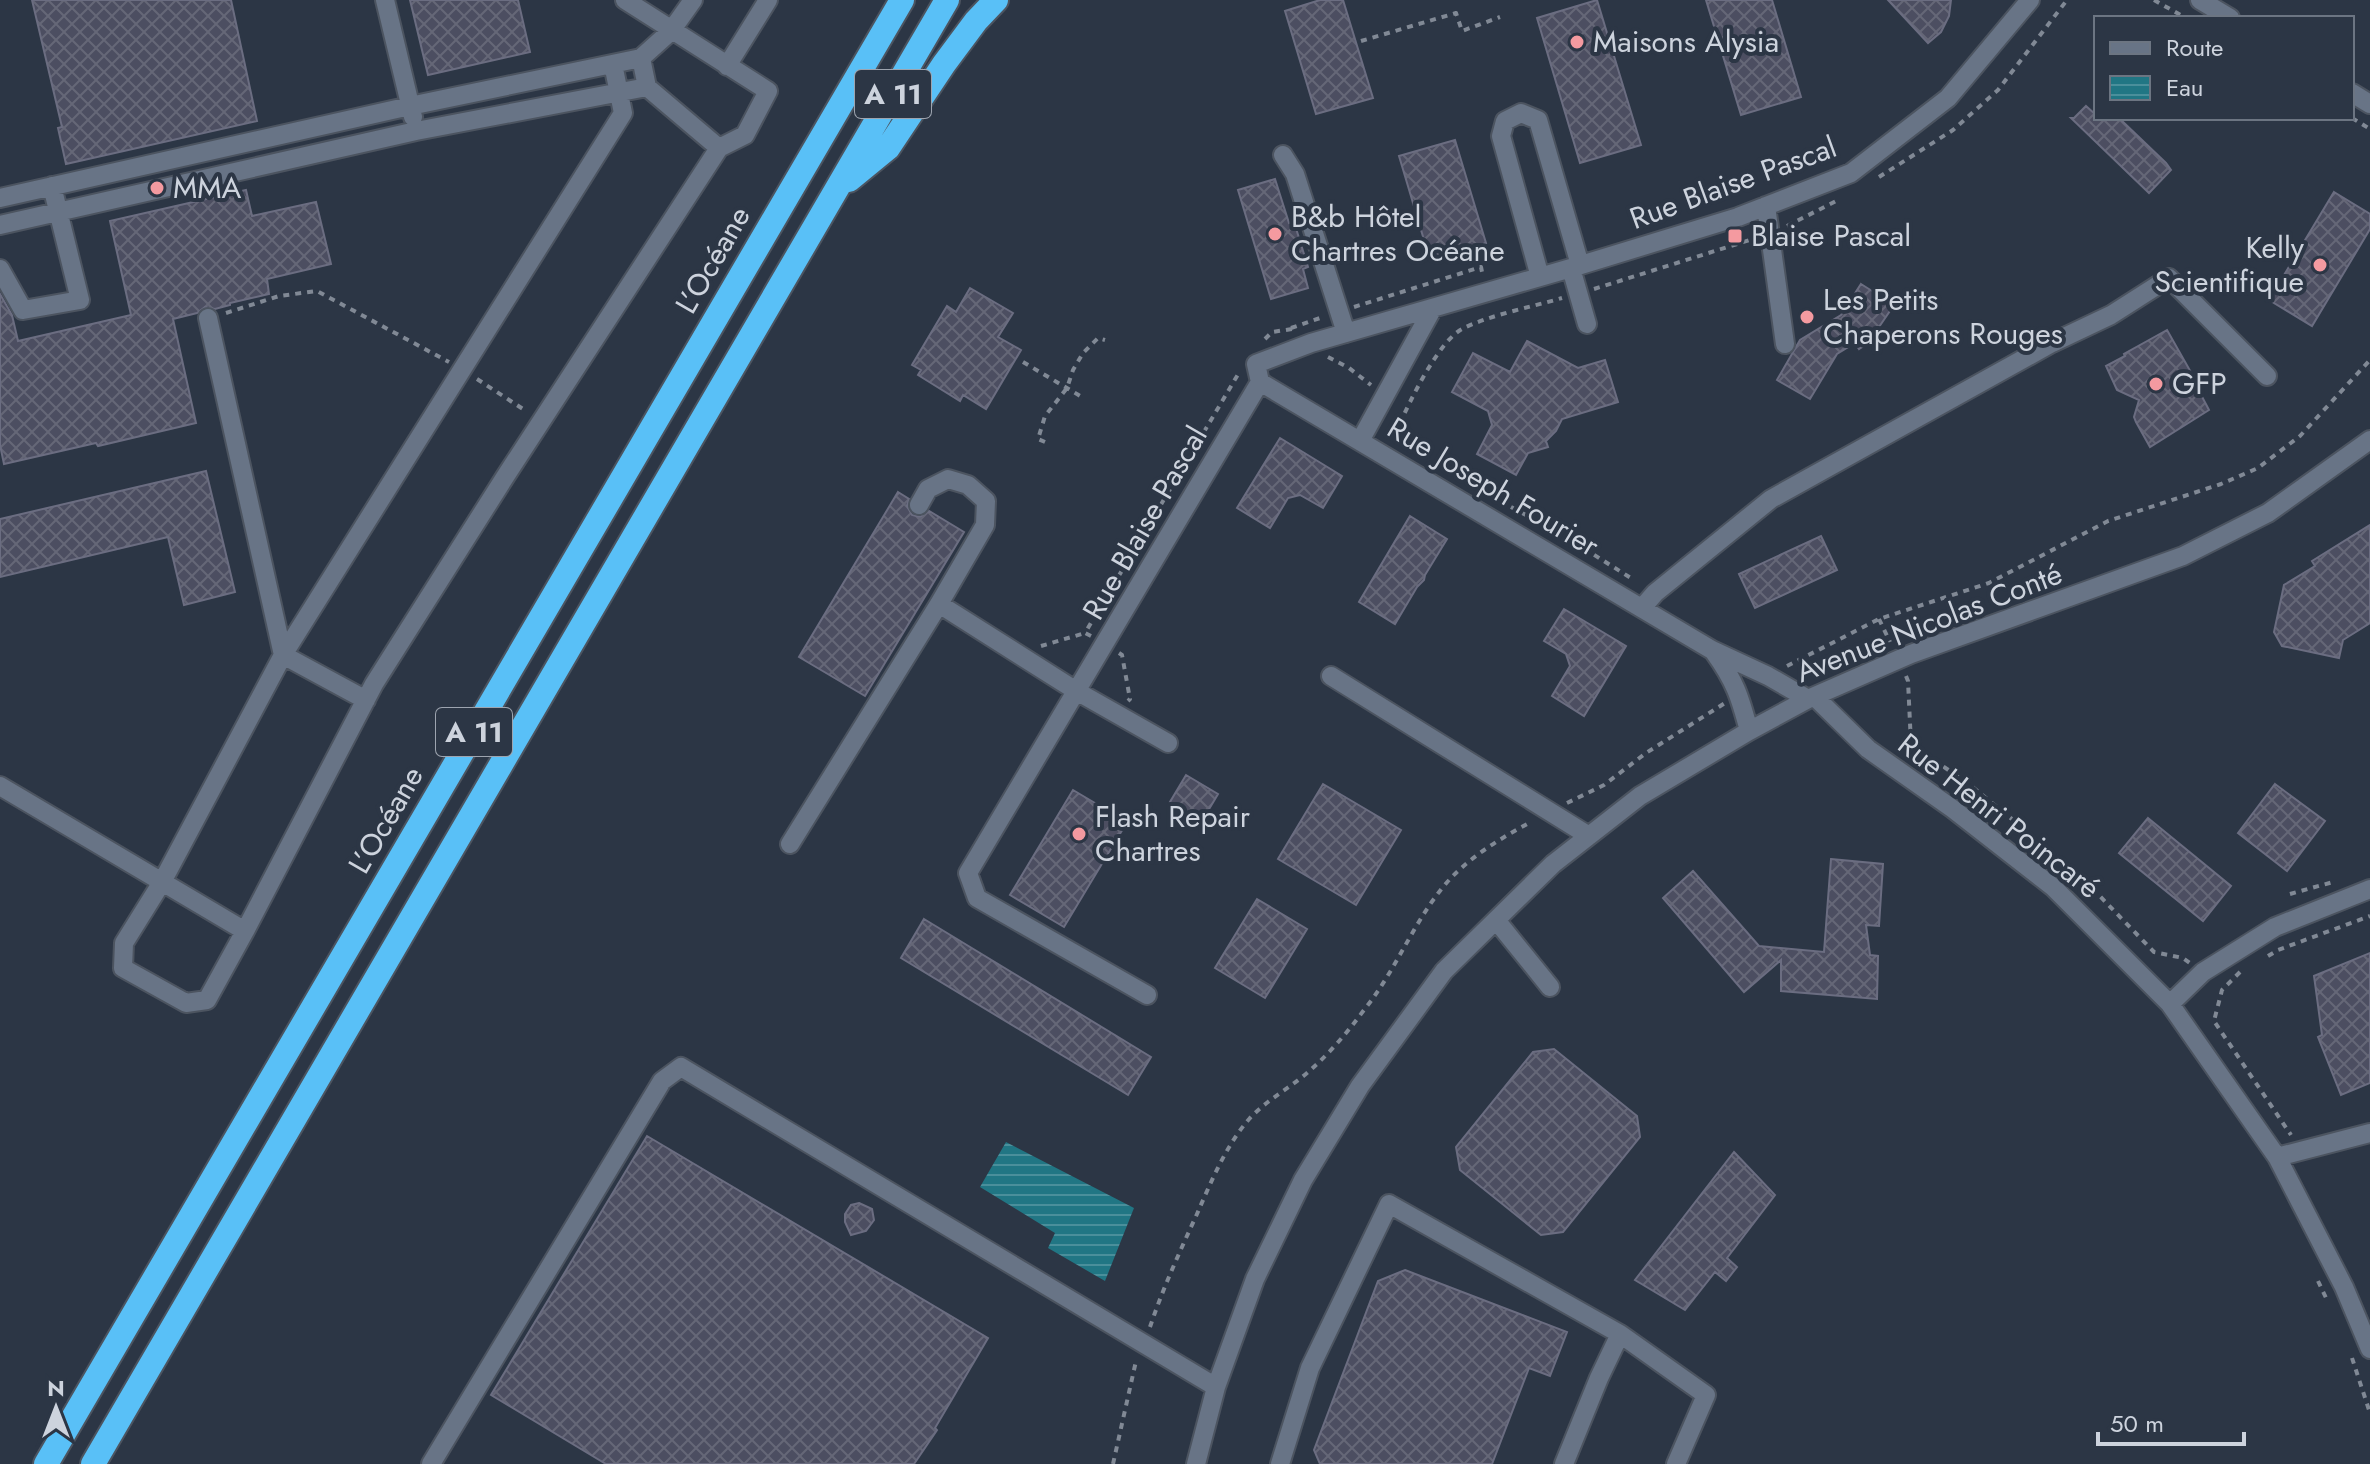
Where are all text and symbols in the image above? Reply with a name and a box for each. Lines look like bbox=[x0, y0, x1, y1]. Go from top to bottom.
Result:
legend bbox=[2094, 16, 2354, 120]
place label: Maisons Alysia bbox=[1593, 20, 1779, 63]
text: Route bbox=[2166, 30, 2223, 65]
marker: Maisons Alysia bbox=[1568, 33, 1586, 51]
road number: A 11 bbox=[855, 70, 931, 118]
text: Eau bbox=[2166, 70, 2203, 105]
street label: Rue Blaise Pascal bbox=[1625, 129, 1841, 237]
place label: MMA bbox=[173, 166, 242, 209]
marker: MMA bbox=[148, 179, 166, 197]
place label: B&b Hôtel Chartres Océane bbox=[1291, 195, 1505, 272]
street label: L’Océane bbox=[665, 198, 761, 321]
place label: Blaise Pascal bbox=[1751, 218, 1911, 254]
marker: B&b Hôtel Chartres Océane bbox=[1266, 225, 1284, 243]
place label: Kelly Scientifique bbox=[2155, 226, 2305, 303]
marker: Blaise Pascal bbox=[1726, 227, 1744, 245]
marker: Kelly Scientifique bbox=[2311, 256, 2329, 274]
place label: Les Petits Chaperons Rouges bbox=[1823, 278, 2063, 355]
marker: Les Petits Chaperons Rouges bbox=[1798, 308, 1816, 326]
place label: GFP bbox=[2172, 362, 2227, 405]
marker: GFP bbox=[2147, 375, 2165, 393]
street label: Rue Joseph Fourier bbox=[1379, 406, 1608, 567]
street label: Rue Blaise Pascal bbox=[1072, 418, 1217, 628]
street label: Avenue Nicolas Conté bbox=[1789, 552, 2068, 693]
road number: A 11 bbox=[436, 708, 512, 756]
street label: Rue Henri Poincaré bbox=[1889, 723, 2110, 908]
street label: L’Océane bbox=[338, 758, 434, 881]
place label: Flash Repair Chartres bbox=[1095, 795, 1251, 872]
marker: Flash Repair Chartres bbox=[1070, 825, 1088, 843]
north arrow bbox=[16, 1368, 96, 1448]
text: N bbox=[47, 1372, 65, 1404]
scale bar bbox=[2098, 1396, 2244, 1446]
text: 50 m bbox=[2110, 1406, 2164, 1441]

